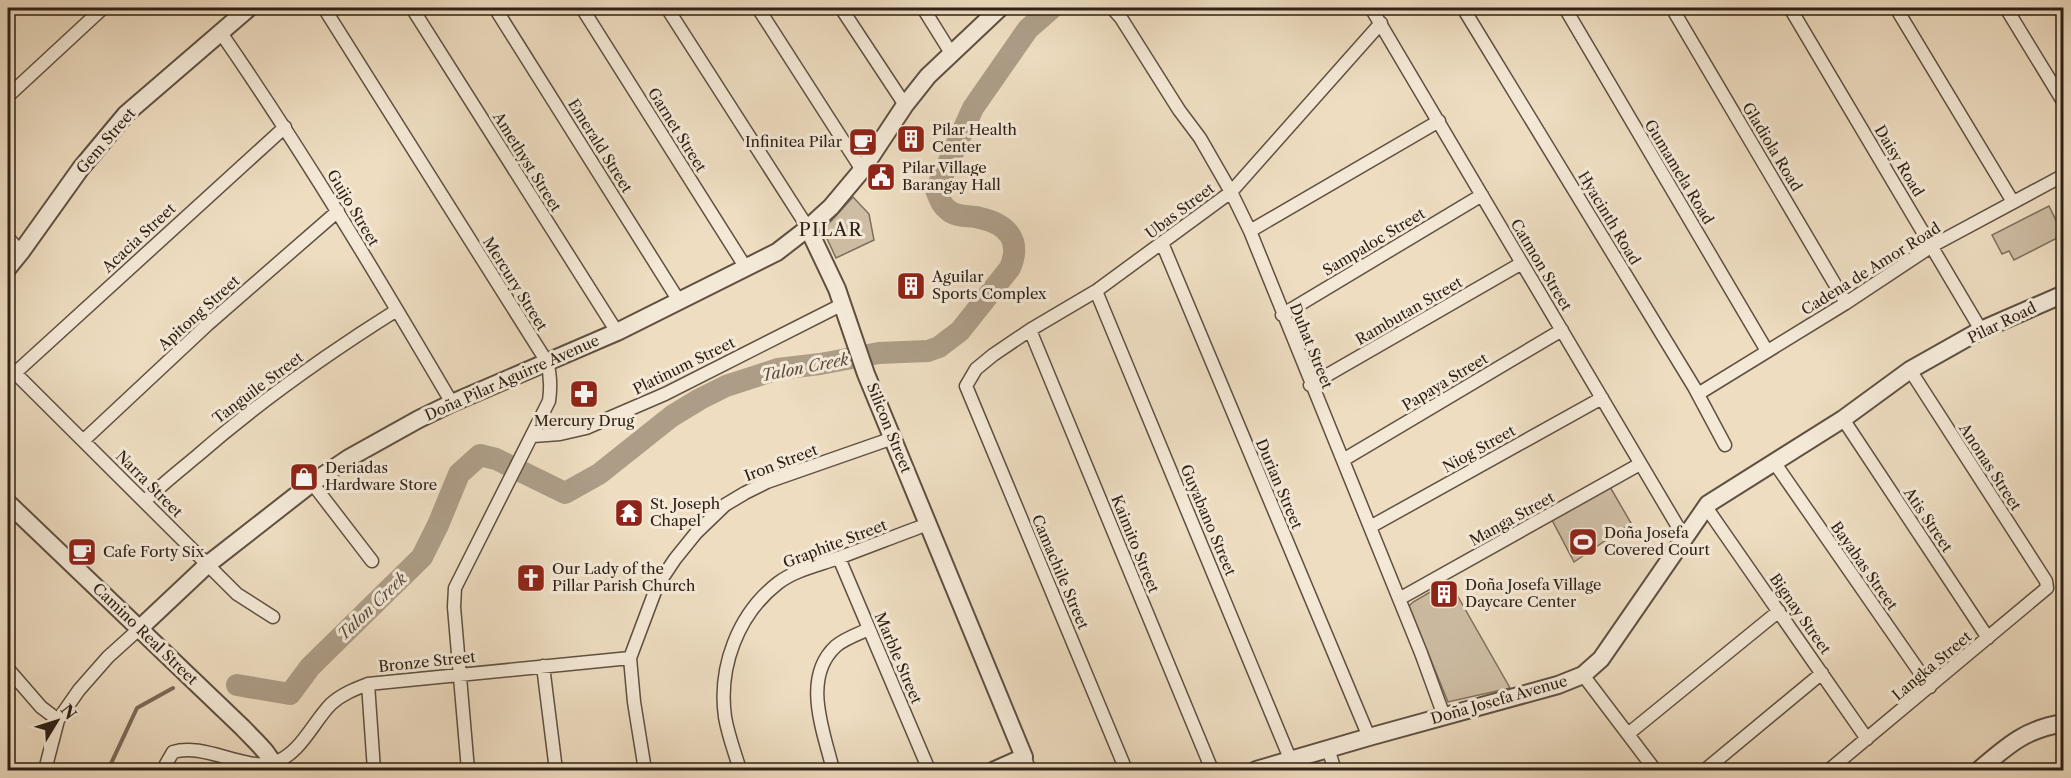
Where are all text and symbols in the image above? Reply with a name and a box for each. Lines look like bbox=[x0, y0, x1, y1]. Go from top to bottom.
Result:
street label: Garnet Street bbox=[644, 84, 711, 176]
street label: Emerald Street bbox=[564, 95, 637, 197]
street label: Gladiola Road bbox=[1738, 99, 1806, 195]
street label: Gem Street bbox=[72, 103, 140, 177]
street label: Amethyst Street bbox=[489, 107, 566, 216]
street label: Gumamela Road bbox=[1641, 116, 1718, 228]
place label: Pilar Health Center bbox=[932, 120, 1017, 156]
street label: Daisy Road bbox=[1871, 122, 1928, 200]
building icon: Pilar Health Center bbox=[895, 123, 927, 155]
cafe icon: Infinitea Pilar bbox=[847, 126, 879, 158]
place label: Infinitea Pilar bbox=[745, 132, 843, 151]
place label: Pilar Village Barangay Hall bbox=[902, 158, 1001, 194]
public building icon: Pilar Village Barangay Hall bbox=[865, 161, 897, 193]
street label: Guijo Street bbox=[323, 166, 384, 250]
street label: Hyacinth Road bbox=[1574, 167, 1645, 268]
street label: Ubas Street bbox=[1141, 178, 1219, 243]
street label: Acacia Street bbox=[97, 198, 180, 277]
street label: Sampaloc Street bbox=[1319, 203, 1429, 280]
street label: Catmon Street bbox=[1507, 215, 1577, 315]
street label: Cadena de Amor Road bbox=[1798, 218, 1944, 319]
district label: PILAR bbox=[799, 219, 863, 241]
street label: Mercury Street bbox=[479, 233, 552, 335]
place label: Aguilar Sports Complex bbox=[931, 267, 1047, 303]
building icon: Aguilar Sports Complex bbox=[895, 270, 927, 302]
street label: Apitong Street bbox=[153, 271, 244, 355]
street label: Rambutan Street bbox=[1352, 272, 1466, 349]
street label: Pilar Road bbox=[1964, 298, 2039, 347]
street label: Duhat Street bbox=[1286, 300, 1337, 392]
street label: Doña Pilar Aguirre Avenue bbox=[422, 330, 602, 425]
street label: Platinum Street bbox=[630, 332, 739, 398]
street label: Tanguile Street bbox=[209, 347, 307, 428]
street label: Papaya Street bbox=[1398, 348, 1492, 415]
water label: Talon Creek bbox=[760, 349, 851, 385]
pharmacy icon: Mercury Drug bbox=[568, 378, 600, 410]
street label: Silicon Street bbox=[863, 380, 916, 476]
place label: Mercury Drug bbox=[534, 411, 634, 430]
street label: Anonas Street bbox=[1955, 419, 2026, 514]
street label: Niog Street bbox=[1439, 420, 1519, 476]
street label: Durian Street bbox=[1252, 436, 1307, 532]
street label: Iron Street bbox=[742, 440, 821, 485]
street label: Narra Street bbox=[112, 446, 187, 522]
place label: Deriadas Hardware Store bbox=[325, 458, 437, 494]
shop icon: Deriadas Hardware Store bbox=[288, 461, 320, 493]
street label: Guyabano Street bbox=[1176, 461, 1241, 579]
street label: Atis Street bbox=[1899, 483, 1957, 556]
street label: Manga Street bbox=[1466, 487, 1558, 550]
street label: Kaimito Street bbox=[1107, 492, 1164, 596]
place label: St. Joseph Chapel bbox=[650, 494, 721, 530]
temple icon: St. Joseph Chapel bbox=[613, 497, 645, 529]
street label: Camachile Street bbox=[1028, 512, 1093, 633]
street label: Graphite Street bbox=[780, 515, 890, 572]
street label: Bayabas Street bbox=[1827, 518, 1902, 614]
place label: Doña Josefa Covered Court bbox=[1604, 523, 1710, 559]
sports icon: Doña Josefa Covered Court bbox=[1567, 526, 1599, 558]
cafe icon: Cafe Forty Six bbox=[66, 536, 98, 568]
place label: Cafe Forty Six bbox=[103, 542, 204, 561]
place label: Our Lady of the Pillar Parish Church bbox=[552, 559, 696, 595]
church icon: Our Lady of the Pillar Parish Church bbox=[515, 562, 547, 594]
water label: Talon Creek bbox=[333, 568, 411, 644]
street label: Bignay Street bbox=[1766, 570, 1836, 658]
place label: Doña Josefa Village Daycare Center bbox=[1465, 575, 1602, 611]
building icon: Doña Josefa Village Daycare Center bbox=[1428, 578, 1460, 610]
street label: Camino Real Street bbox=[89, 579, 202, 689]
street label: Marble Street bbox=[871, 609, 927, 707]
street label: Langka Street bbox=[1888, 627, 1976, 704]
street label: Bronze Street bbox=[377, 647, 477, 676]
street label: Doña Josefa Avenue bbox=[1428, 671, 1569, 728]
north arrow bbox=[27, 691, 87, 751]
text: N bbox=[57, 700, 81, 723]

